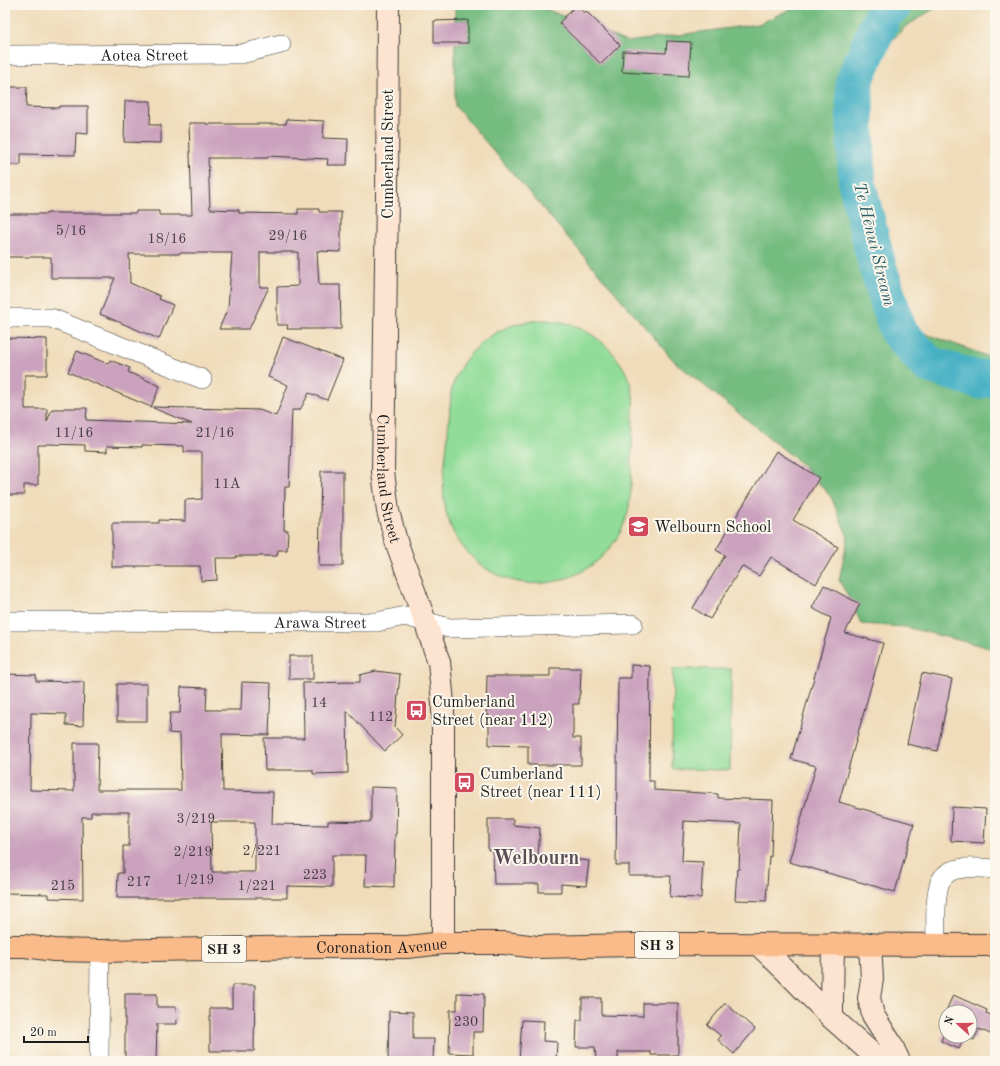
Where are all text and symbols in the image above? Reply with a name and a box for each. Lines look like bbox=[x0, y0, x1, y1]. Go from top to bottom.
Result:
street label: Aotea Street bbox=[100, 48, 188, 65]
street label: Cumberland Street bbox=[381, 89, 397, 219]
water label: Te Hēnui Stream bbox=[850, 181, 897, 308]
house number: 5/16 bbox=[56, 224, 86, 238]
house number: 29/16 bbox=[269, 229, 307, 243]
house number: 18/16 bbox=[148, 232, 186, 246]
street label: Cumberland Street bbox=[373, 414, 402, 546]
house number: 11/16 bbox=[55, 426, 93, 440]
house number: 21/16 bbox=[196, 426, 234, 440]
house number: 11A bbox=[214, 477, 241, 491]
school or university icon: Welbourn School bbox=[625, 513, 651, 539]
place label: Welbourn School bbox=[654, 520, 771, 536]
street label: Arawa Street bbox=[273, 616, 367, 632]
place label: Cumberland Street (near 112) bbox=[432, 695, 554, 729]
house number: 14 bbox=[311, 696, 327, 710]
bus stop icon: Cumberland Street (near 112) bbox=[403, 697, 429, 723]
house number: 112 bbox=[369, 710, 393, 724]
place label: Cumberland Street (near 111) bbox=[480, 767, 602, 801]
bus stop icon: Cumberland Street (near 111) bbox=[451, 769, 477, 795]
house number: 3/219 bbox=[177, 812, 215, 826]
house number: 2/221 bbox=[243, 844, 281, 858]
house number: 2/219 bbox=[174, 845, 212, 859]
district label: Welbourn bbox=[493, 849, 579, 869]
house number: 223 bbox=[303, 868, 327, 882]
house number: 1/219 bbox=[176, 873, 214, 887]
house number: 217 bbox=[127, 875, 151, 889]
house number: 215 bbox=[51, 879, 75, 893]
house number: 1/221 bbox=[238, 879, 276, 893]
road number: SH 3 bbox=[635, 932, 679, 958]
road number: SH 3 bbox=[202, 936, 246, 962]
street label: Coronation Avenue bbox=[316, 937, 447, 957]
north arrow bbox=[938, 1004, 978, 1044]
house number: 230 bbox=[454, 1015, 478, 1029]
text: N bbox=[943, 1015, 957, 1027]
scale bar bbox=[24, 1018, 88, 1044]
text: 20 m bbox=[30, 1027, 57, 1039]

